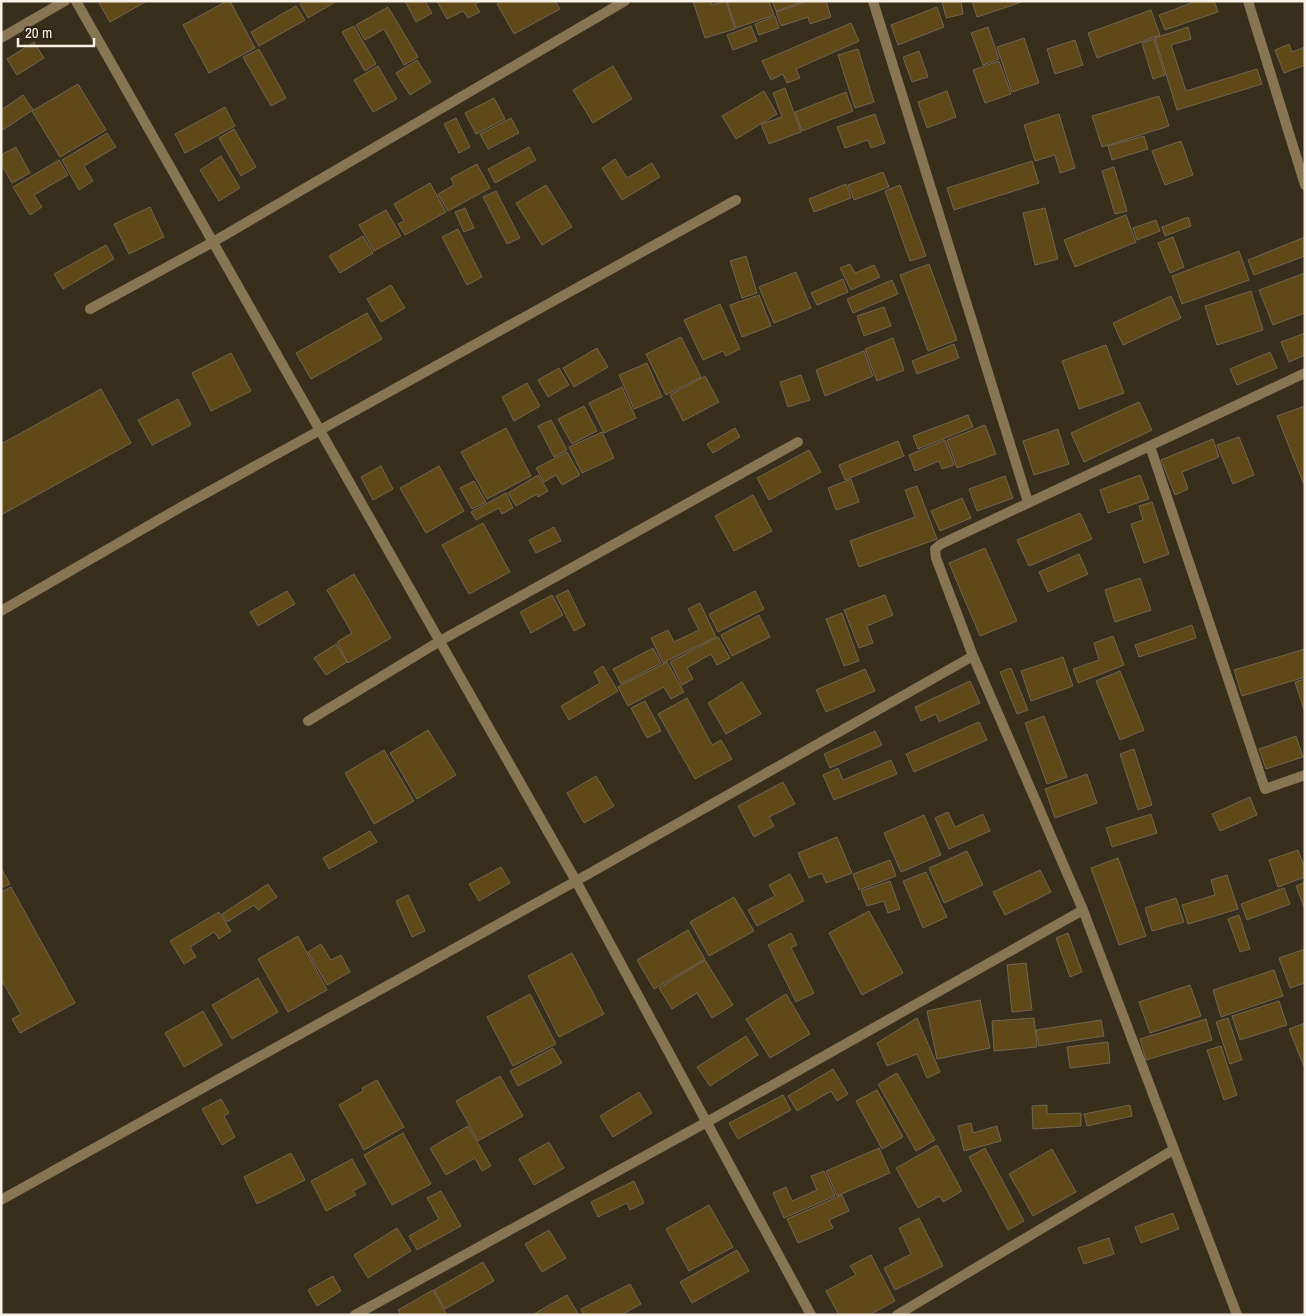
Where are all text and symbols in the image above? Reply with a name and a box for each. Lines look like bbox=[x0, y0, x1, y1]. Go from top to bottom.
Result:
scale bar bbox=[18, 15, 94, 47]
text: 20 m bbox=[25, 22, 52, 43]

